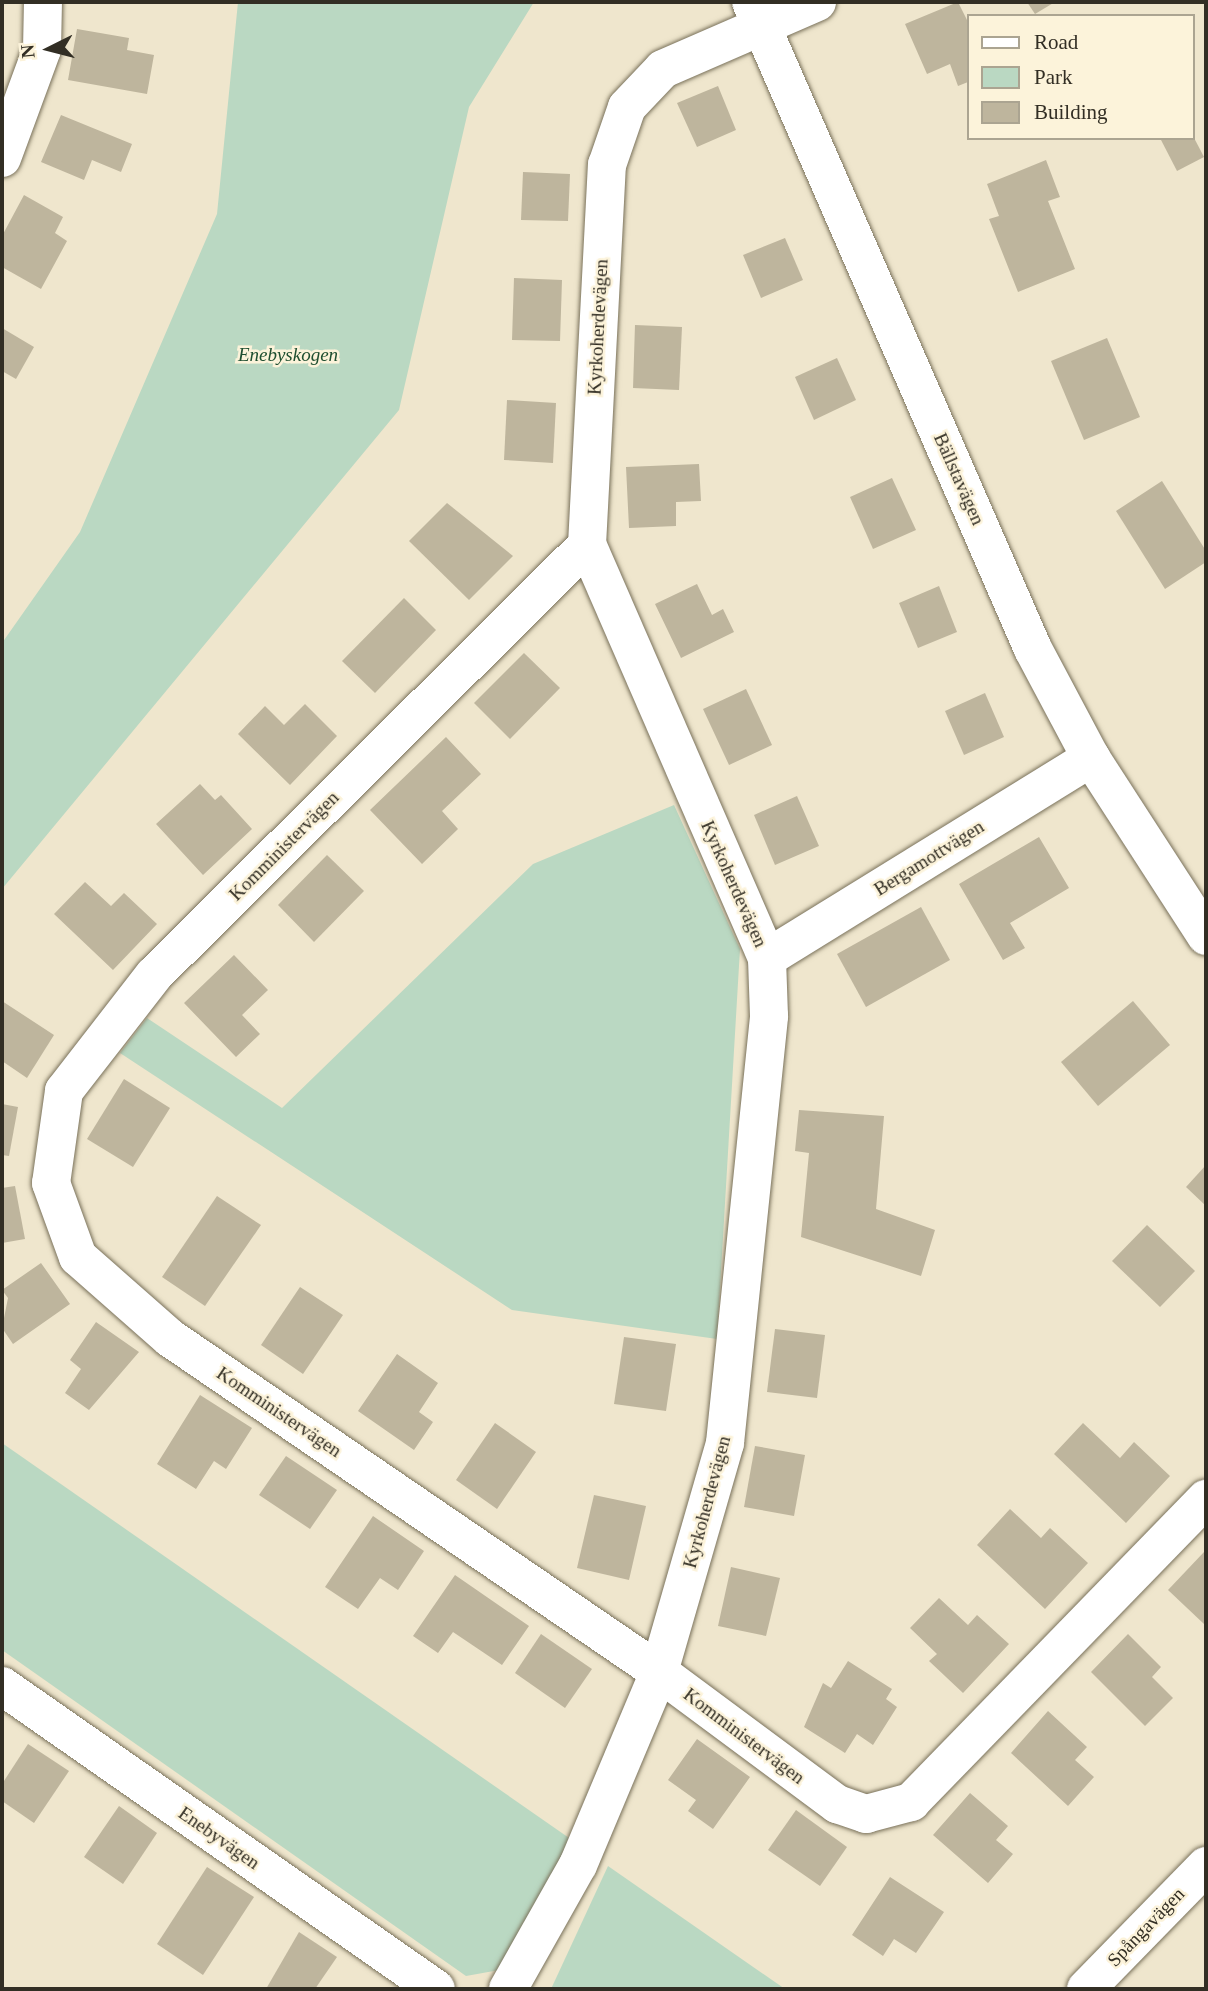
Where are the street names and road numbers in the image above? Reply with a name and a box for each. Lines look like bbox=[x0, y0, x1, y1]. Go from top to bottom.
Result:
street label: Kyrkoherdevägen bbox=[583, 258, 613, 396]
street label: Bällstavägen bbox=[929, 430, 989, 528]
street label: Komministervägen bbox=[224, 786, 344, 906]
street label: Bergamottvägen bbox=[870, 815, 988, 901]
street label: Kyrkoherdevägen bbox=[696, 817, 772, 951]
street label: Komministervägen bbox=[212, 1362, 346, 1462]
street label: Kyrkoherdevägen bbox=[678, 1433, 736, 1571]
street label: Komministervägen bbox=[679, 1683, 809, 1789]
street label: Enebyvägen bbox=[174, 1802, 264, 1874]
street label: Spångavägen bbox=[1103, 1883, 1189, 1971]

